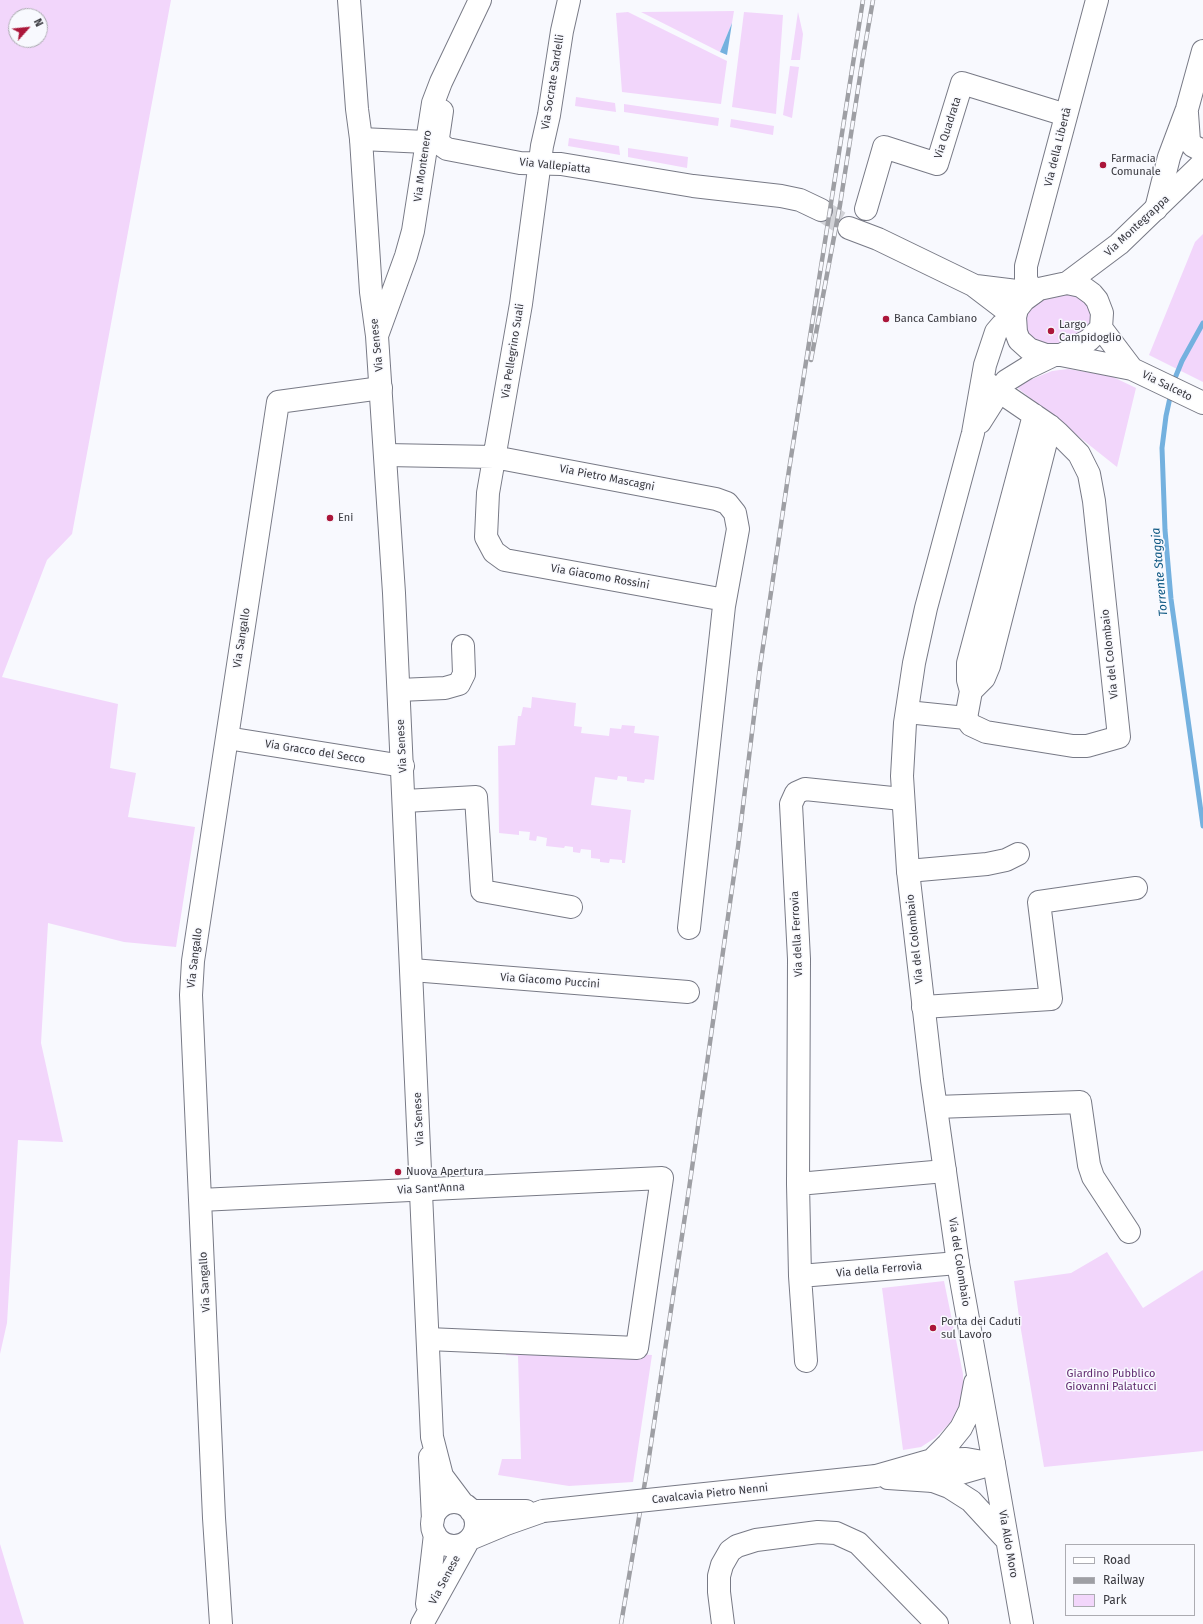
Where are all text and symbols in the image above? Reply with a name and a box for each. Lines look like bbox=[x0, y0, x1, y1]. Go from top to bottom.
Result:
north arrow bbox=[8, 8, 48, 48]
text: N bbox=[31, 17, 46, 29]
street label: Via Socrate Sardelli bbox=[539, 33, 567, 131]
street label: Via Quadrata bbox=[932, 95, 964, 161]
street label: Via della Libertà bbox=[1042, 106, 1074, 188]
street label: Via Montenero bbox=[411, 129, 435, 203]
place label: Farmacia Comunale bbox=[1111, 152, 1161, 178]
street label: Via Vallepiatta bbox=[519, 156, 591, 176]
marker: Farmacia Comunale bbox=[1098, 160, 1108, 170]
street label: Via Montegrappa bbox=[1102, 193, 1172, 259]
street label: Via Pellegrino Suali bbox=[499, 303, 527, 399]
place label: Banca Cambiano bbox=[894, 312, 977, 326]
marker: Banca Cambiano bbox=[881, 314, 891, 324]
street label: Via Senese bbox=[368, 318, 386, 372]
place label: Largo Campidoglio bbox=[1059, 318, 1122, 344]
marker: Largo Campidoglio bbox=[1046, 326, 1056, 336]
street label: Via Salceto bbox=[1140, 368, 1194, 404]
street label: Via Pietro Mascagni bbox=[558, 462, 656, 494]
place label: Eni bbox=[338, 511, 353, 525]
marker: Eni bbox=[325, 513, 335, 523]
water label: Torrente Staggia bbox=[1149, 527, 1171, 617]
street label: Via Giacomo Rossini bbox=[550, 562, 650, 592]
street label: Via Sangallo bbox=[231, 607, 253, 669]
street label: Via del Colombaio bbox=[1099, 608, 1121, 700]
street label: Via Senese bbox=[394, 719, 410, 773]
street label: Via Gracco del Secco bbox=[264, 738, 366, 766]
street label: Via della Ferrovia bbox=[788, 891, 806, 977]
street label: Via del Colombaio bbox=[904, 893, 926, 985]
street label: Via Sangallo bbox=[185, 927, 205, 989]
street label: Via Giacomo Puccini bbox=[500, 971, 600, 991]
street label: Via Senese bbox=[411, 1092, 427, 1146]
place label: Nuova Apertura bbox=[406, 1165, 484, 1179]
marker: Nuova Apertura bbox=[393, 1167, 403, 1177]
street label: Via Sant'Anna bbox=[397, 1181, 465, 1197]
street label: Via del Colombaio bbox=[945, 1216, 973, 1308]
street label: Via Sangallo bbox=[197, 1251, 213, 1313]
street label: Via della Ferrovia bbox=[836, 1260, 922, 1280]
place label: Porta dei Caduti sul Lavoro bbox=[941, 1315, 1021, 1341]
marker: Porta dei Caduti sul Lavoro bbox=[928, 1323, 938, 1333]
park label: Giardino Pubblico Giovanni Palatucci bbox=[1065, 1367, 1157, 1393]
street label: Cavalcavia Pietro Nenni bbox=[651, 1481, 769, 1507]
street label: Via Aldo Moro bbox=[996, 1509, 1020, 1579]
legend bbox=[1065, 1544, 1195, 1616]
street label: Via Senese bbox=[427, 1553, 463, 1607]
text: Road bbox=[1103, 1553, 1131, 1567]
text: Railway bbox=[1103, 1573, 1144, 1587]
text: Park bbox=[1103, 1593, 1127, 1607]

